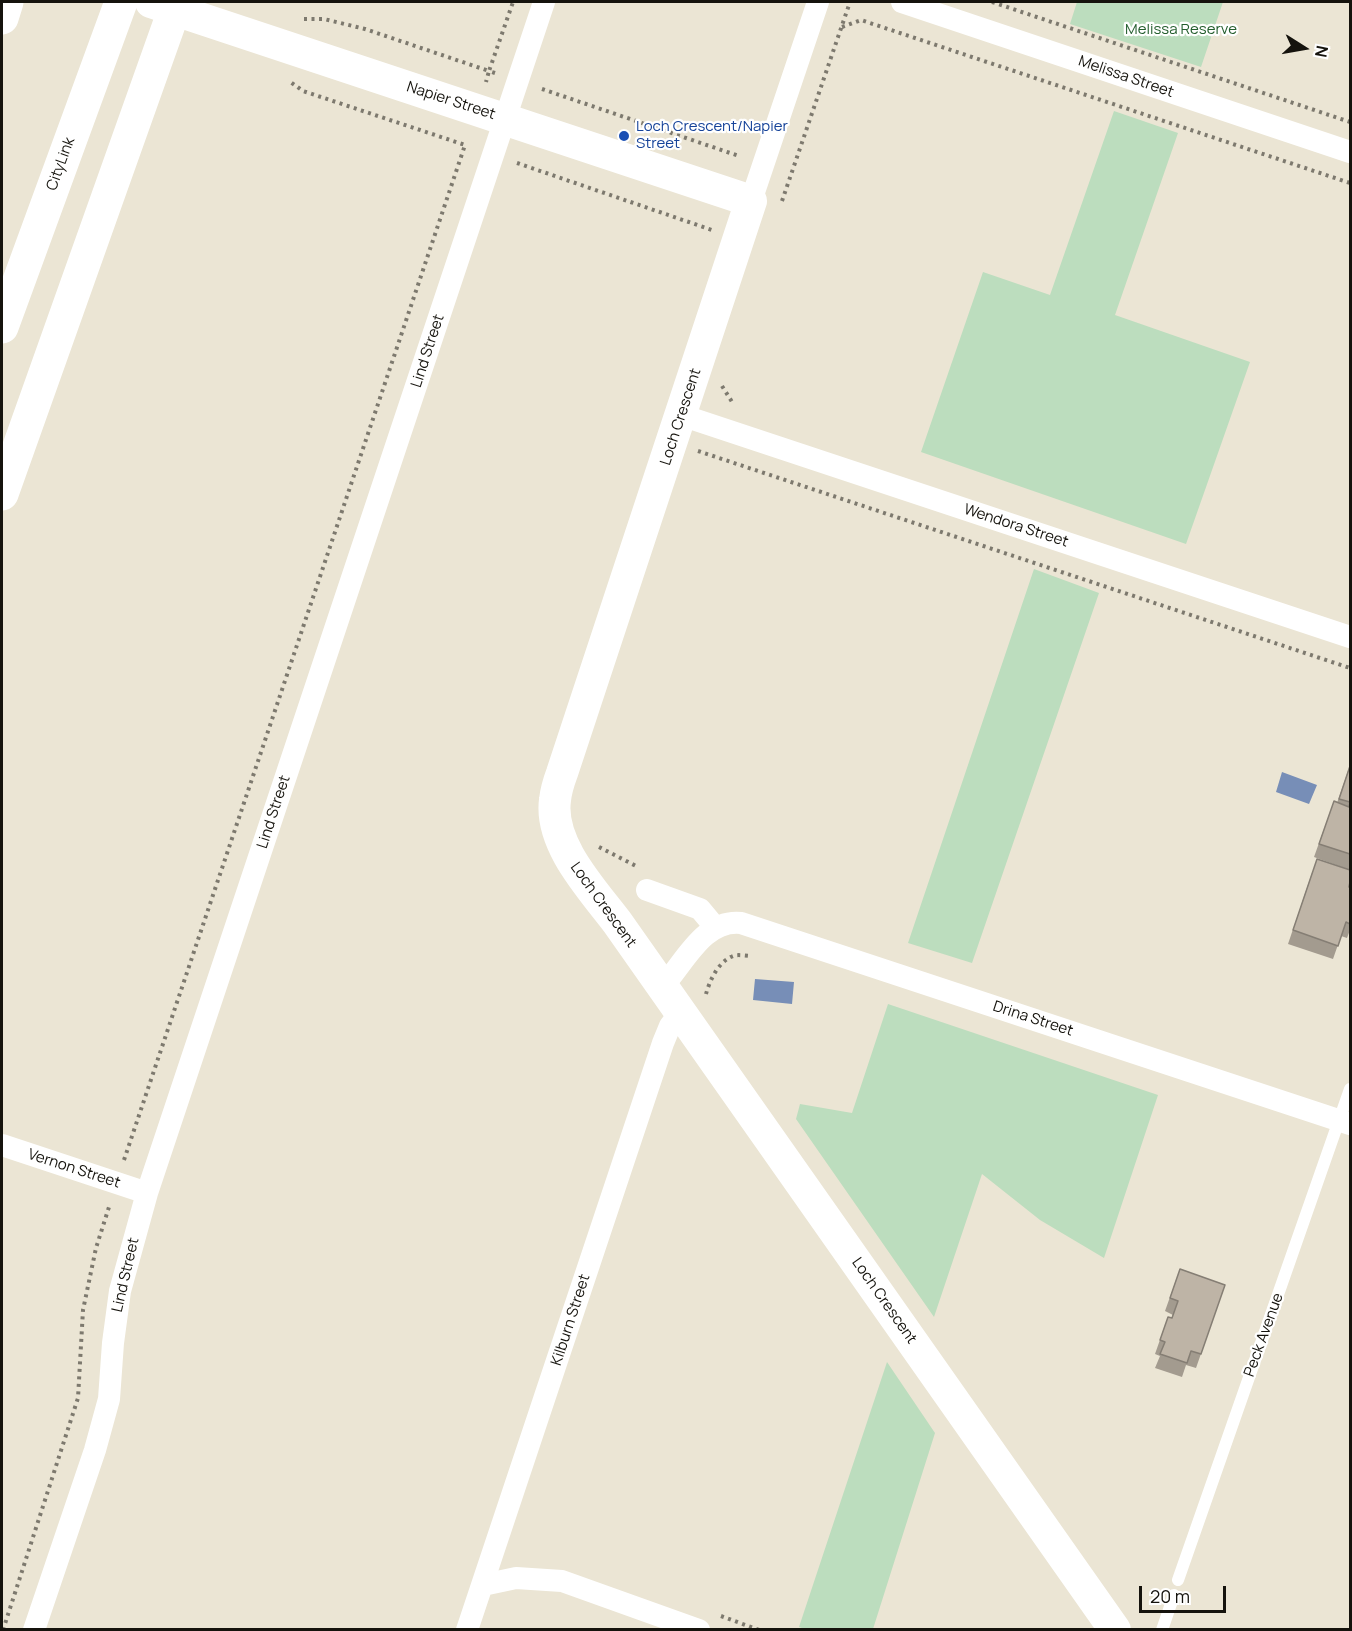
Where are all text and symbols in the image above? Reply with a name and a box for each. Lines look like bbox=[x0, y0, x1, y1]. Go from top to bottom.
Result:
north arrow bbox=[1274, 18, 1334, 78]
park label: Melissa Reserve bbox=[1125, 21, 1237, 39]
text: N bbox=[1310, 44, 1334, 59]
street label: Melissa Street bbox=[1076, 52, 1176, 102]
street label: Napier Street bbox=[404, 78, 498, 124]
place label: Loch Crescent/Napier Street bbox=[636, 118, 788, 153]
marker: Loch Crescent/Napier Street bbox=[617, 129, 631, 143]
street label: CityLink bbox=[43, 135, 79, 193]
street label: Lind Street bbox=[408, 312, 448, 390]
street label: Loch Crescent bbox=[657, 366, 705, 468]
street label: Wendora Street bbox=[961, 501, 1071, 551]
street label: Lind Street bbox=[254, 773, 294, 851]
street label: Loch Crescent bbox=[566, 859, 640, 951]
street label: Drina Street bbox=[991, 998, 1075, 1040]
street label: Vernon Street bbox=[26, 1146, 122, 1192]
street label: Lind Street bbox=[109, 1236, 143, 1314]
street label: Loch Crescent bbox=[848, 1255, 920, 1347]
street label: Kilburn Street bbox=[548, 1272, 594, 1368]
street label: Peck Avenue bbox=[1241, 1291, 1287, 1379]
scale bar bbox=[1142, 1574, 1229, 1612]
text: 20 m bbox=[1150, 1584, 1190, 1608]

